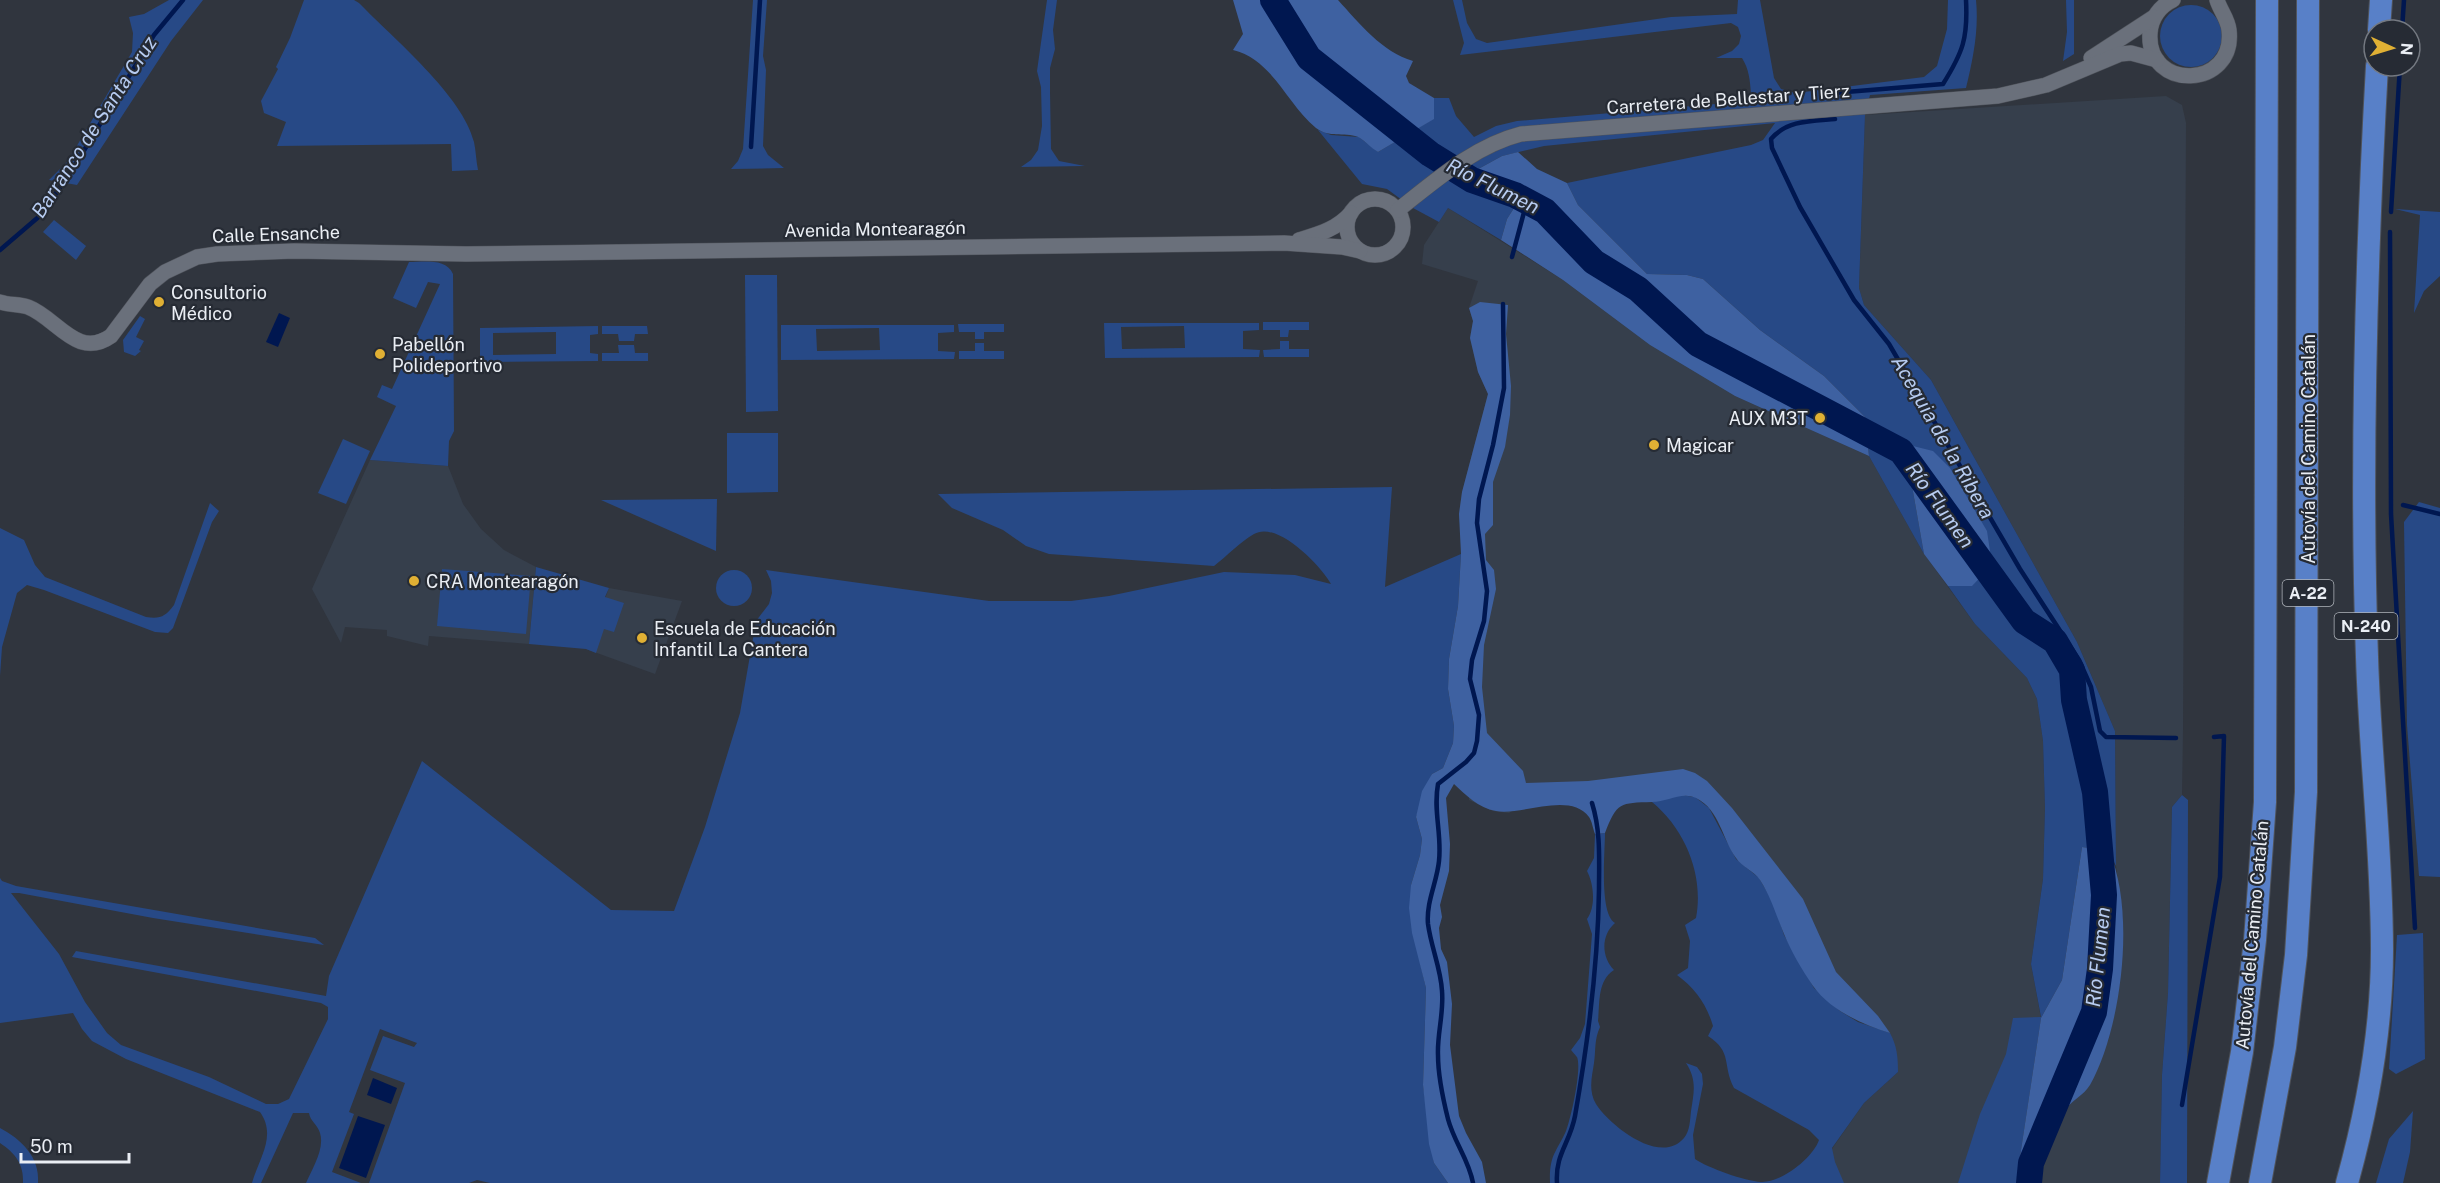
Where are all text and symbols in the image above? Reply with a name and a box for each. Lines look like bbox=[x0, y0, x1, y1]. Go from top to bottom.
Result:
north arrow bbox=[2362, 18, 2422, 78]
water label: Barranco de Santa Cruz bbox=[26, 31, 162, 222]
text: N bbox=[2397, 42, 2416, 56]
street label: Carretera de Bellestar y Tierz bbox=[1606, 80, 1850, 118]
water label: Río Flumen bbox=[1443, 153, 1543, 219]
street label: Avenida Montearagón bbox=[784, 217, 966, 241]
street label: Calle Ensanche bbox=[212, 221, 340, 247]
place label: Consultorio Médico bbox=[171, 282, 267, 324]
marker: Consultorio Médico bbox=[152, 295, 166, 309]
place label: Pabellón Polideportivo bbox=[392, 334, 502, 376]
street label: Autovía del Camino Catalán bbox=[2298, 334, 2319, 564]
marker: Pabellón Polideportivo bbox=[373, 347, 387, 361]
water label: Acequia de la Ribera bbox=[1887, 351, 1999, 523]
place label: AUX M3T bbox=[1729, 408, 1808, 429]
marker: AUX M3T bbox=[1813, 411, 1827, 425]
place label: Magicar bbox=[1666, 435, 1734, 456]
marker: Magicar bbox=[1647, 438, 1661, 452]
water label: Río Flumen bbox=[1901, 457, 1979, 553]
place label: CRA Montearagón bbox=[426, 571, 579, 592]
marker: CRA Montearagón bbox=[407, 574, 421, 588]
road number: A-22 bbox=[2282, 580, 2334, 606]
road number: N-240 bbox=[2334, 613, 2398, 639]
place label: Escuela de Educación Infantil La Cantera bbox=[654, 618, 836, 660]
marker: Escuela de Educación Infantil La Cantera bbox=[635, 631, 649, 645]
street label: Autovía del Camino Catalán bbox=[2232, 820, 2272, 1050]
water label: Río Flumen bbox=[2081, 906, 2115, 1008]
scale bar bbox=[21, 1126, 129, 1164]
text: 50 m bbox=[30, 1136, 73, 1157]

